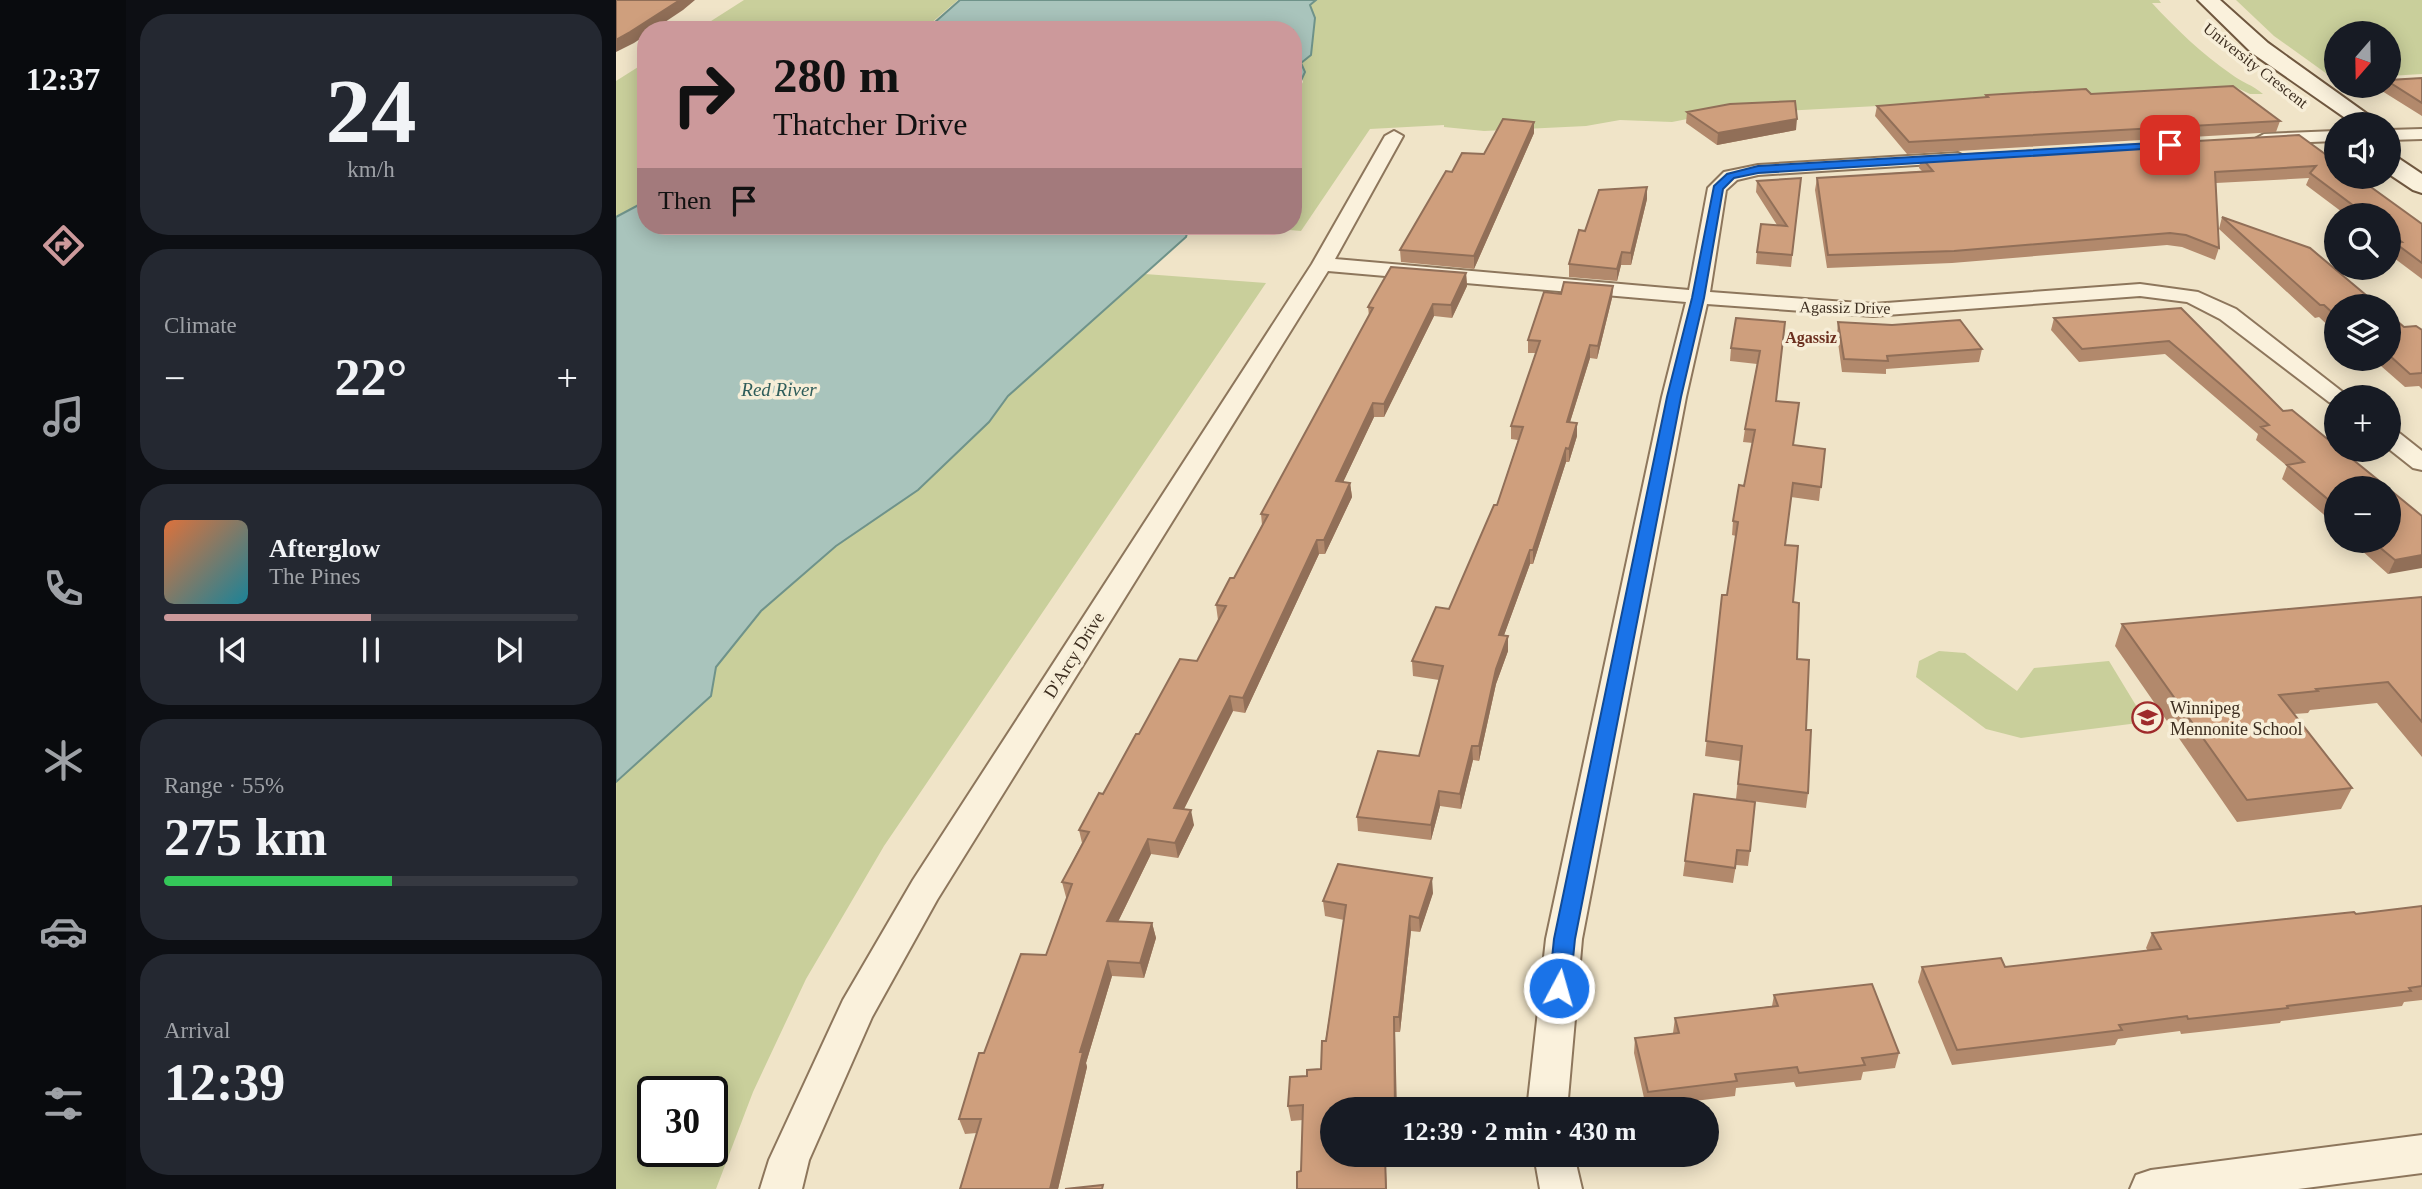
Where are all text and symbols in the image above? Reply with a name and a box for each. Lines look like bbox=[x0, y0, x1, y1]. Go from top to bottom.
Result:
street label: University Crescent bbox=[2200, 19, 2312, 112]
north arrow bbox=[2324, 21, 2401, 98]
map controls bbox=[2324, 21, 2401, 553]
text: 280 m bbox=[773, 48, 900, 103]
icon: right bbox=[658, 49, 749, 140]
text: 12:37 bbox=[26, 61, 100, 97]
text: 24 bbox=[326, 61, 417, 162]
text: Thatcher Drive bbox=[773, 106, 968, 142]
button: sound bbox=[2324, 112, 2401, 189]
pin bbox=[2140, 115, 2200, 175]
icon: arrive bbox=[2151, 126, 2189, 164]
text: km/h bbox=[347, 157, 395, 182]
icon: arrive bbox=[725, 182, 763, 220]
text: Then bbox=[658, 186, 711, 215]
button: search bbox=[2324, 203, 2401, 280]
icon: directions bbox=[39, 221, 88, 270]
button: layers bbox=[2324, 294, 2401, 371]
street label: Agassiz Drive bbox=[1799, 298, 1891, 318]
text: Climate bbox=[164, 313, 237, 338]
district label: Agassiz bbox=[1785, 329, 1837, 347]
text: 22° bbox=[335, 349, 407, 406]
text: − bbox=[164, 357, 185, 399]
text: + bbox=[557, 357, 578, 399]
water label: Red River bbox=[740, 379, 817, 400]
button: + bbox=[2324, 385, 2401, 462]
icon: music bbox=[39, 392, 88, 441]
button: − bbox=[2324, 476, 2401, 553]
text: Afterglow bbox=[269, 534, 380, 563]
icon: phone bbox=[39, 564, 88, 613]
text: The Pines bbox=[269, 564, 360, 589]
street label: D'Arcy Drive bbox=[1040, 608, 1108, 702]
icon: previous bbox=[214, 631, 252, 669]
icon: pause bbox=[352, 631, 390, 669]
icon: next bbox=[490, 631, 528, 669]
place label: Winnipeg Mennonite School bbox=[2170, 698, 2303, 739]
school or university icon: Winnipeg Mennonite School bbox=[2130, 701, 2164, 735]
icon: climate bbox=[39, 736, 88, 785]
text: Range · 55% bbox=[164, 773, 284, 798]
text: 275 km bbox=[164, 809, 327, 866]
icon: car bbox=[39, 907, 88, 956]
position arrow bbox=[1522, 951, 1596, 1025]
text: Arrival bbox=[164, 1018, 230, 1043]
text: 12:39 bbox=[164, 1054, 285, 1111]
speed limit sign: 30 bbox=[637, 1076, 728, 1167]
icon: filters bbox=[39, 1079, 88, 1128]
text: 12:39 · 2 min · 430 m bbox=[1403, 1117, 1637, 1146]

